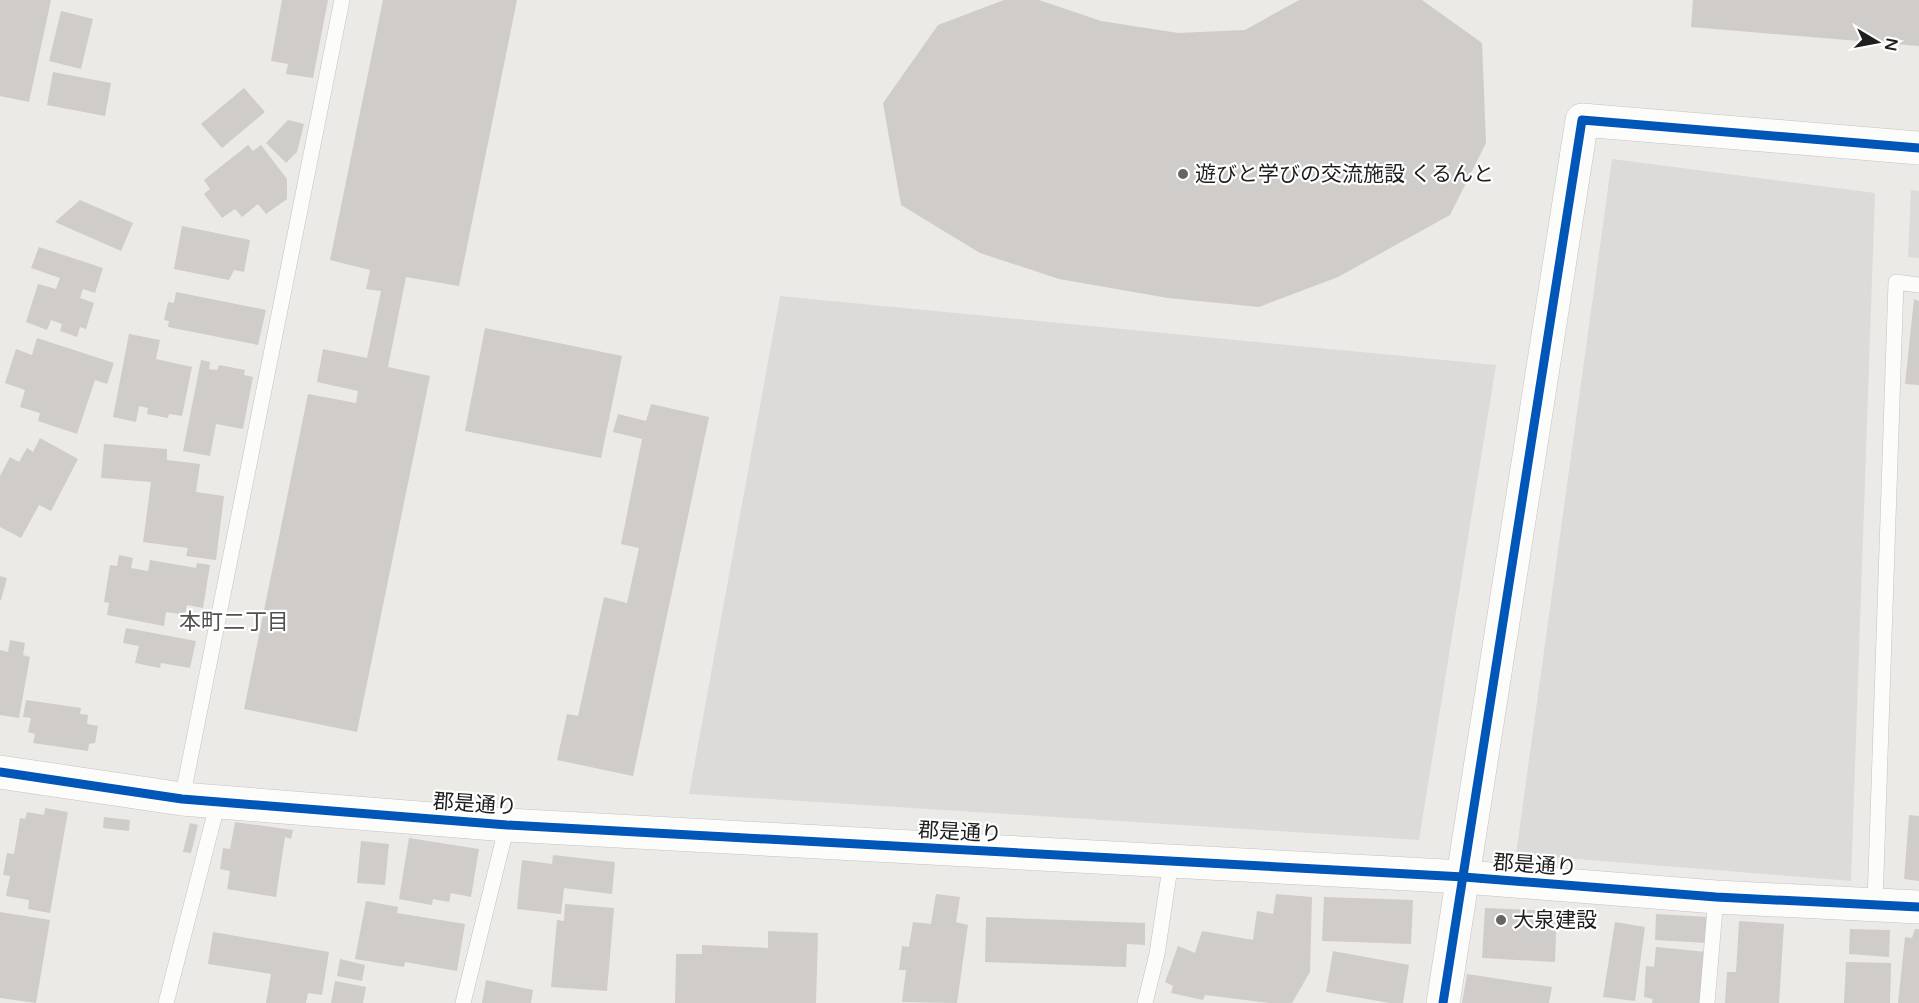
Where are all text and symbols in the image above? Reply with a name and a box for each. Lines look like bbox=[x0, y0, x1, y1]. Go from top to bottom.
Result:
north arrow bbox=[1847, 12, 1907, 72]
text: N bbox=[1880, 36, 1902, 52]
place label: 遊びと学びの交流施設 くるんと bbox=[1195, 162, 1494, 187]
marker: 遊びと学びの交流施設 くるんと bbox=[1176, 167, 1190, 181]
district label: 本町二丁目 bbox=[179, 609, 289, 635]
street label: 郡是通り bbox=[432, 789, 518, 820]
street label: 郡是通り bbox=[917, 818, 1003, 847]
street label: 郡是通り bbox=[1492, 850, 1578, 881]
place label: 大泉建設 bbox=[1513, 908, 1597, 933]
marker: 大泉建設 bbox=[1494, 913, 1508, 927]

